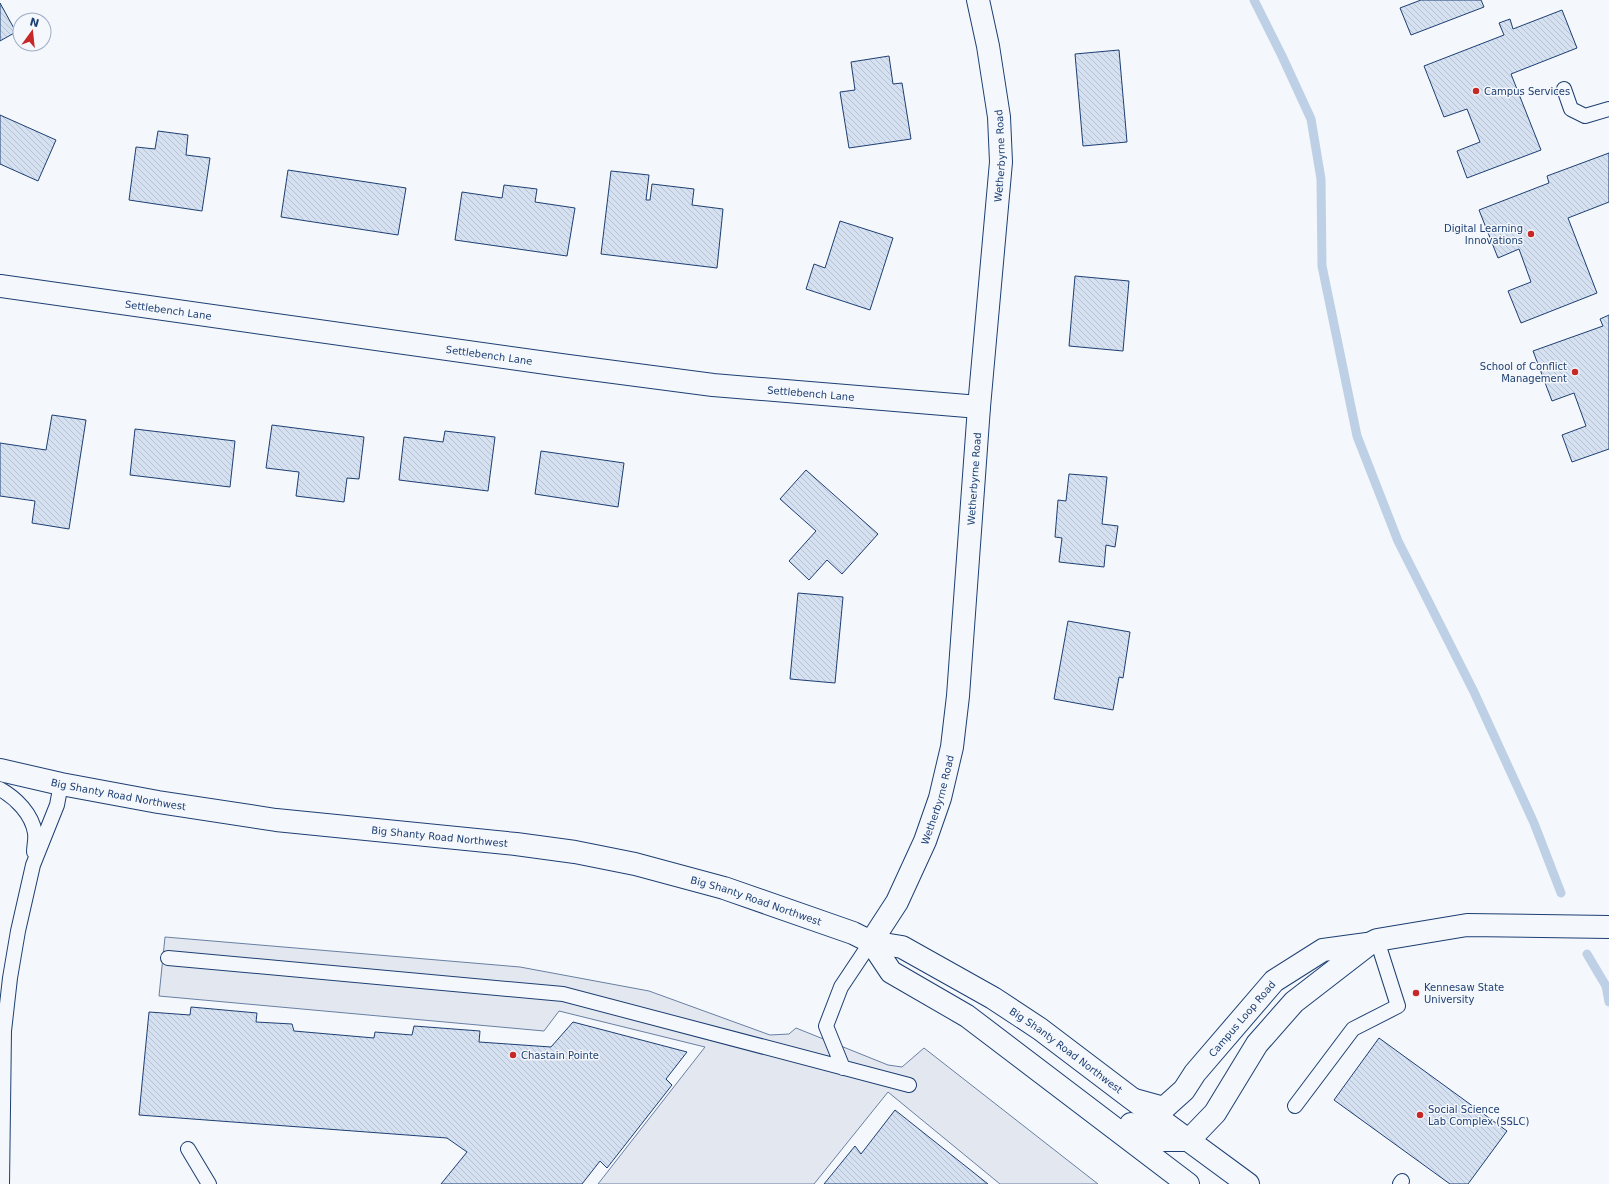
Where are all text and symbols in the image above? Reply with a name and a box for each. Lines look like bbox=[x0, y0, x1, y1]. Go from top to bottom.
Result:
north arrow bbox=[12, 12, 52, 52]
text: N bbox=[28, 15, 41, 30]
marker: Campus Services bbox=[1471, 86, 1481, 96]
place label: Campus Services bbox=[1484, 86, 1570, 97]
street label: Wetherbyrne Road bbox=[992, 109, 1007, 203]
place label: Digital Learning Innovations bbox=[1444, 223, 1523, 246]
marker: Digital Learning Innovations bbox=[1526, 229, 1536, 239]
street label: Settlebench Lane bbox=[124, 298, 212, 321]
street label: Settlebench Lane bbox=[445, 343, 533, 366]
place label: School of Conflict Management bbox=[1480, 361, 1567, 384]
marker: School of Conflict Management bbox=[1570, 367, 1580, 377]
street label: Settlebench Lane bbox=[767, 384, 855, 402]
street label: Wetherbyrne Road bbox=[965, 432, 983, 525]
street label: Wetherbyrne Road bbox=[919, 754, 955, 846]
street label: Big Shanty Road Northwest bbox=[50, 776, 187, 812]
street label: Big Shanty Road Northwest bbox=[371, 824, 508, 849]
street label: Big Shanty Road Northwest bbox=[689, 874, 823, 927]
street label: Campus Loop Road bbox=[1206, 978, 1277, 1059]
place label: Kennesaw State University bbox=[1424, 982, 1504, 1005]
marker: Kennesaw State University bbox=[1411, 988, 1421, 998]
street label: Big Shanty Road Northwest bbox=[1008, 1005, 1125, 1095]
marker: Chastain Pointe bbox=[508, 1050, 518, 1060]
place label: Chastain Pointe bbox=[521, 1050, 599, 1061]
place label: Social Science Lab Complex (SSLC) bbox=[1428, 1104, 1529, 1127]
marker: Social Science Lab Complex (SSLC) bbox=[1415, 1110, 1425, 1120]

